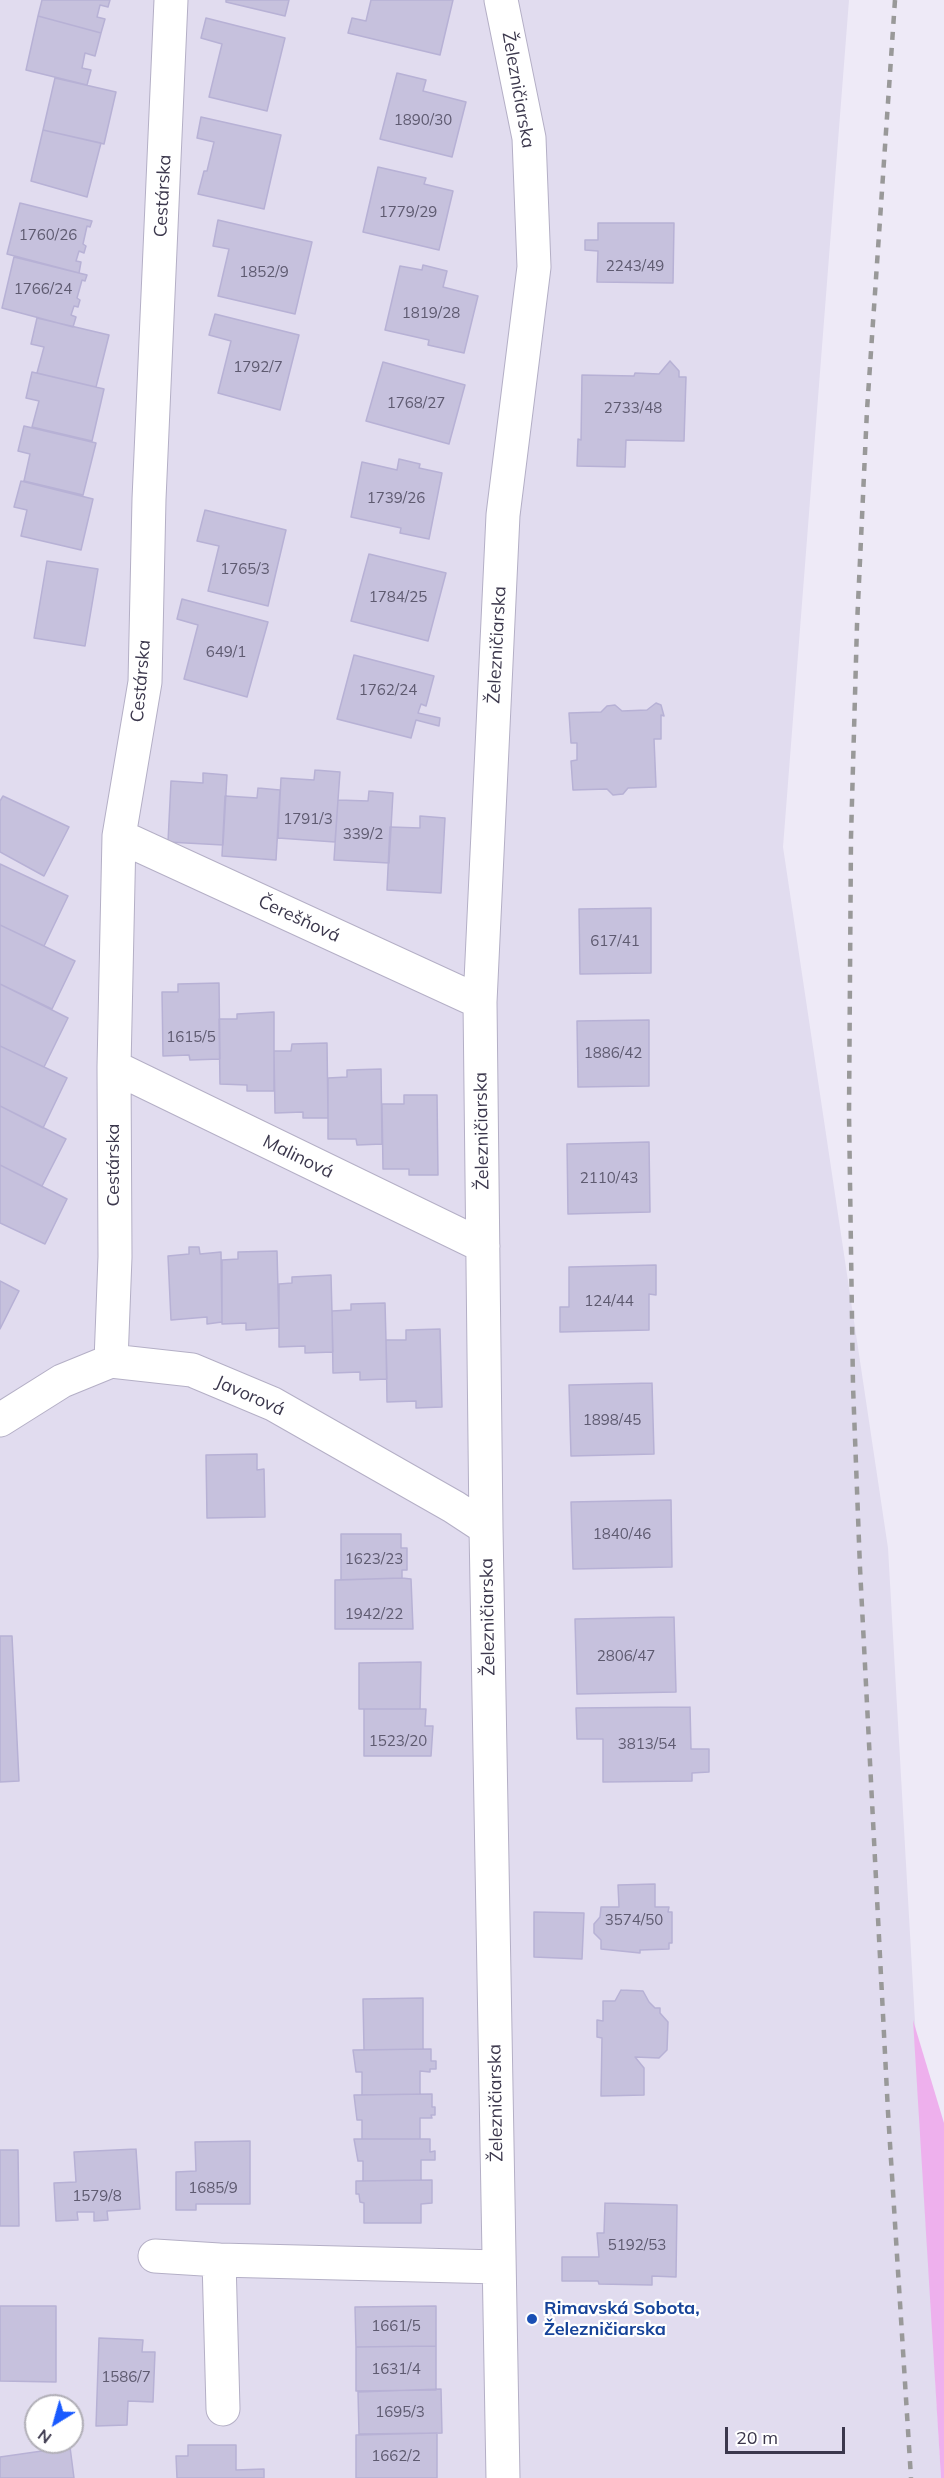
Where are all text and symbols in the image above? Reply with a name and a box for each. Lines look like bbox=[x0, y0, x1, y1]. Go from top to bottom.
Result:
street label: Železničiarska bbox=[497, 30, 539, 150]
house number: 1890/30 bbox=[394, 111, 452, 129]
street label: Cestárska bbox=[150, 154, 176, 238]
house number: 1779/29 bbox=[379, 203, 437, 221]
house number: 1760/26 bbox=[19, 226, 77, 244]
house number: 2243/49 bbox=[606, 257, 664, 275]
house number: 1852/9 bbox=[239, 263, 289, 281]
house number: 1766/24 bbox=[14, 280, 72, 298]
house number: 1819/28 bbox=[402, 304, 460, 322]
house number: 1792/7 bbox=[233, 358, 283, 376]
house number: 1768/27 bbox=[387, 394, 445, 412]
house number: 2733/48 bbox=[604, 399, 662, 417]
house number: 1739/26 bbox=[367, 489, 425, 507]
house number: 1765/3 bbox=[220, 560, 270, 578]
street label: Železničiarska bbox=[483, 586, 511, 704]
house number: 1784/25 bbox=[369, 588, 427, 606]
street label: Cestárska bbox=[127, 639, 155, 723]
house number: 649/1 bbox=[206, 643, 246, 661]
house number: 1762/24 bbox=[359, 681, 417, 699]
house number: 1791/3 bbox=[283, 810, 333, 828]
house number: 339/2 bbox=[343, 825, 383, 843]
street label: Čerešňová bbox=[255, 891, 343, 947]
house number: 617/41 bbox=[590, 932, 640, 950]
house number: 1615/5 bbox=[166, 1028, 216, 1046]
house number: 1886/42 bbox=[584, 1044, 642, 1062]
street label: Železničiarska bbox=[470, 1072, 494, 1190]
street label: Cestárska bbox=[103, 1124, 125, 1206]
street label: Malinová bbox=[259, 1131, 337, 1183]
house number: 2110/43 bbox=[580, 1169, 638, 1187]
house number: 124/44 bbox=[584, 1292, 634, 1310]
street label: Javorová bbox=[212, 1371, 288, 1421]
house number: 1898/45 bbox=[583, 1411, 641, 1429]
house number: 1840/46 bbox=[593, 1525, 651, 1543]
house number: 1623/23 bbox=[345, 1550, 403, 1568]
street label: Železničiarska bbox=[476, 1558, 500, 1676]
house number: 1942/22 bbox=[345, 1605, 403, 1623]
house number: 2806/47 bbox=[597, 1647, 655, 1665]
house number: 1523/20 bbox=[369, 1732, 427, 1750]
house number: 3813/54 bbox=[618, 1735, 676, 1753]
house number: 3574/50 bbox=[605, 1911, 663, 1929]
street label: Železničiarska bbox=[484, 2044, 508, 2162]
house number: 1685/9 bbox=[188, 2179, 238, 2197]
house number: 1579/8 bbox=[72, 2187, 122, 2205]
house number: 5192/53 bbox=[608, 2236, 666, 2254]
place label: Rimavská Sobota, Železničiarska bbox=[544, 2298, 700, 2340]
marker: Rimavská Sobota, Železničiarska bbox=[525, 2312, 539, 2326]
house number: 1661/5 bbox=[371, 2317, 421, 2335]
house number: 1631/4 bbox=[371, 2360, 421, 2378]
house number: 1586/7 bbox=[101, 2368, 151, 2386]
north arrow bbox=[24, 2394, 84, 2454]
house number: 1695/3 bbox=[375, 2403, 425, 2421]
scale bar bbox=[728, 2415, 848, 2453]
text: N bbox=[34, 2425, 55, 2448]
text: 20 m bbox=[736, 2426, 778, 2449]
house number: 1662/2 bbox=[371, 2447, 421, 2465]

